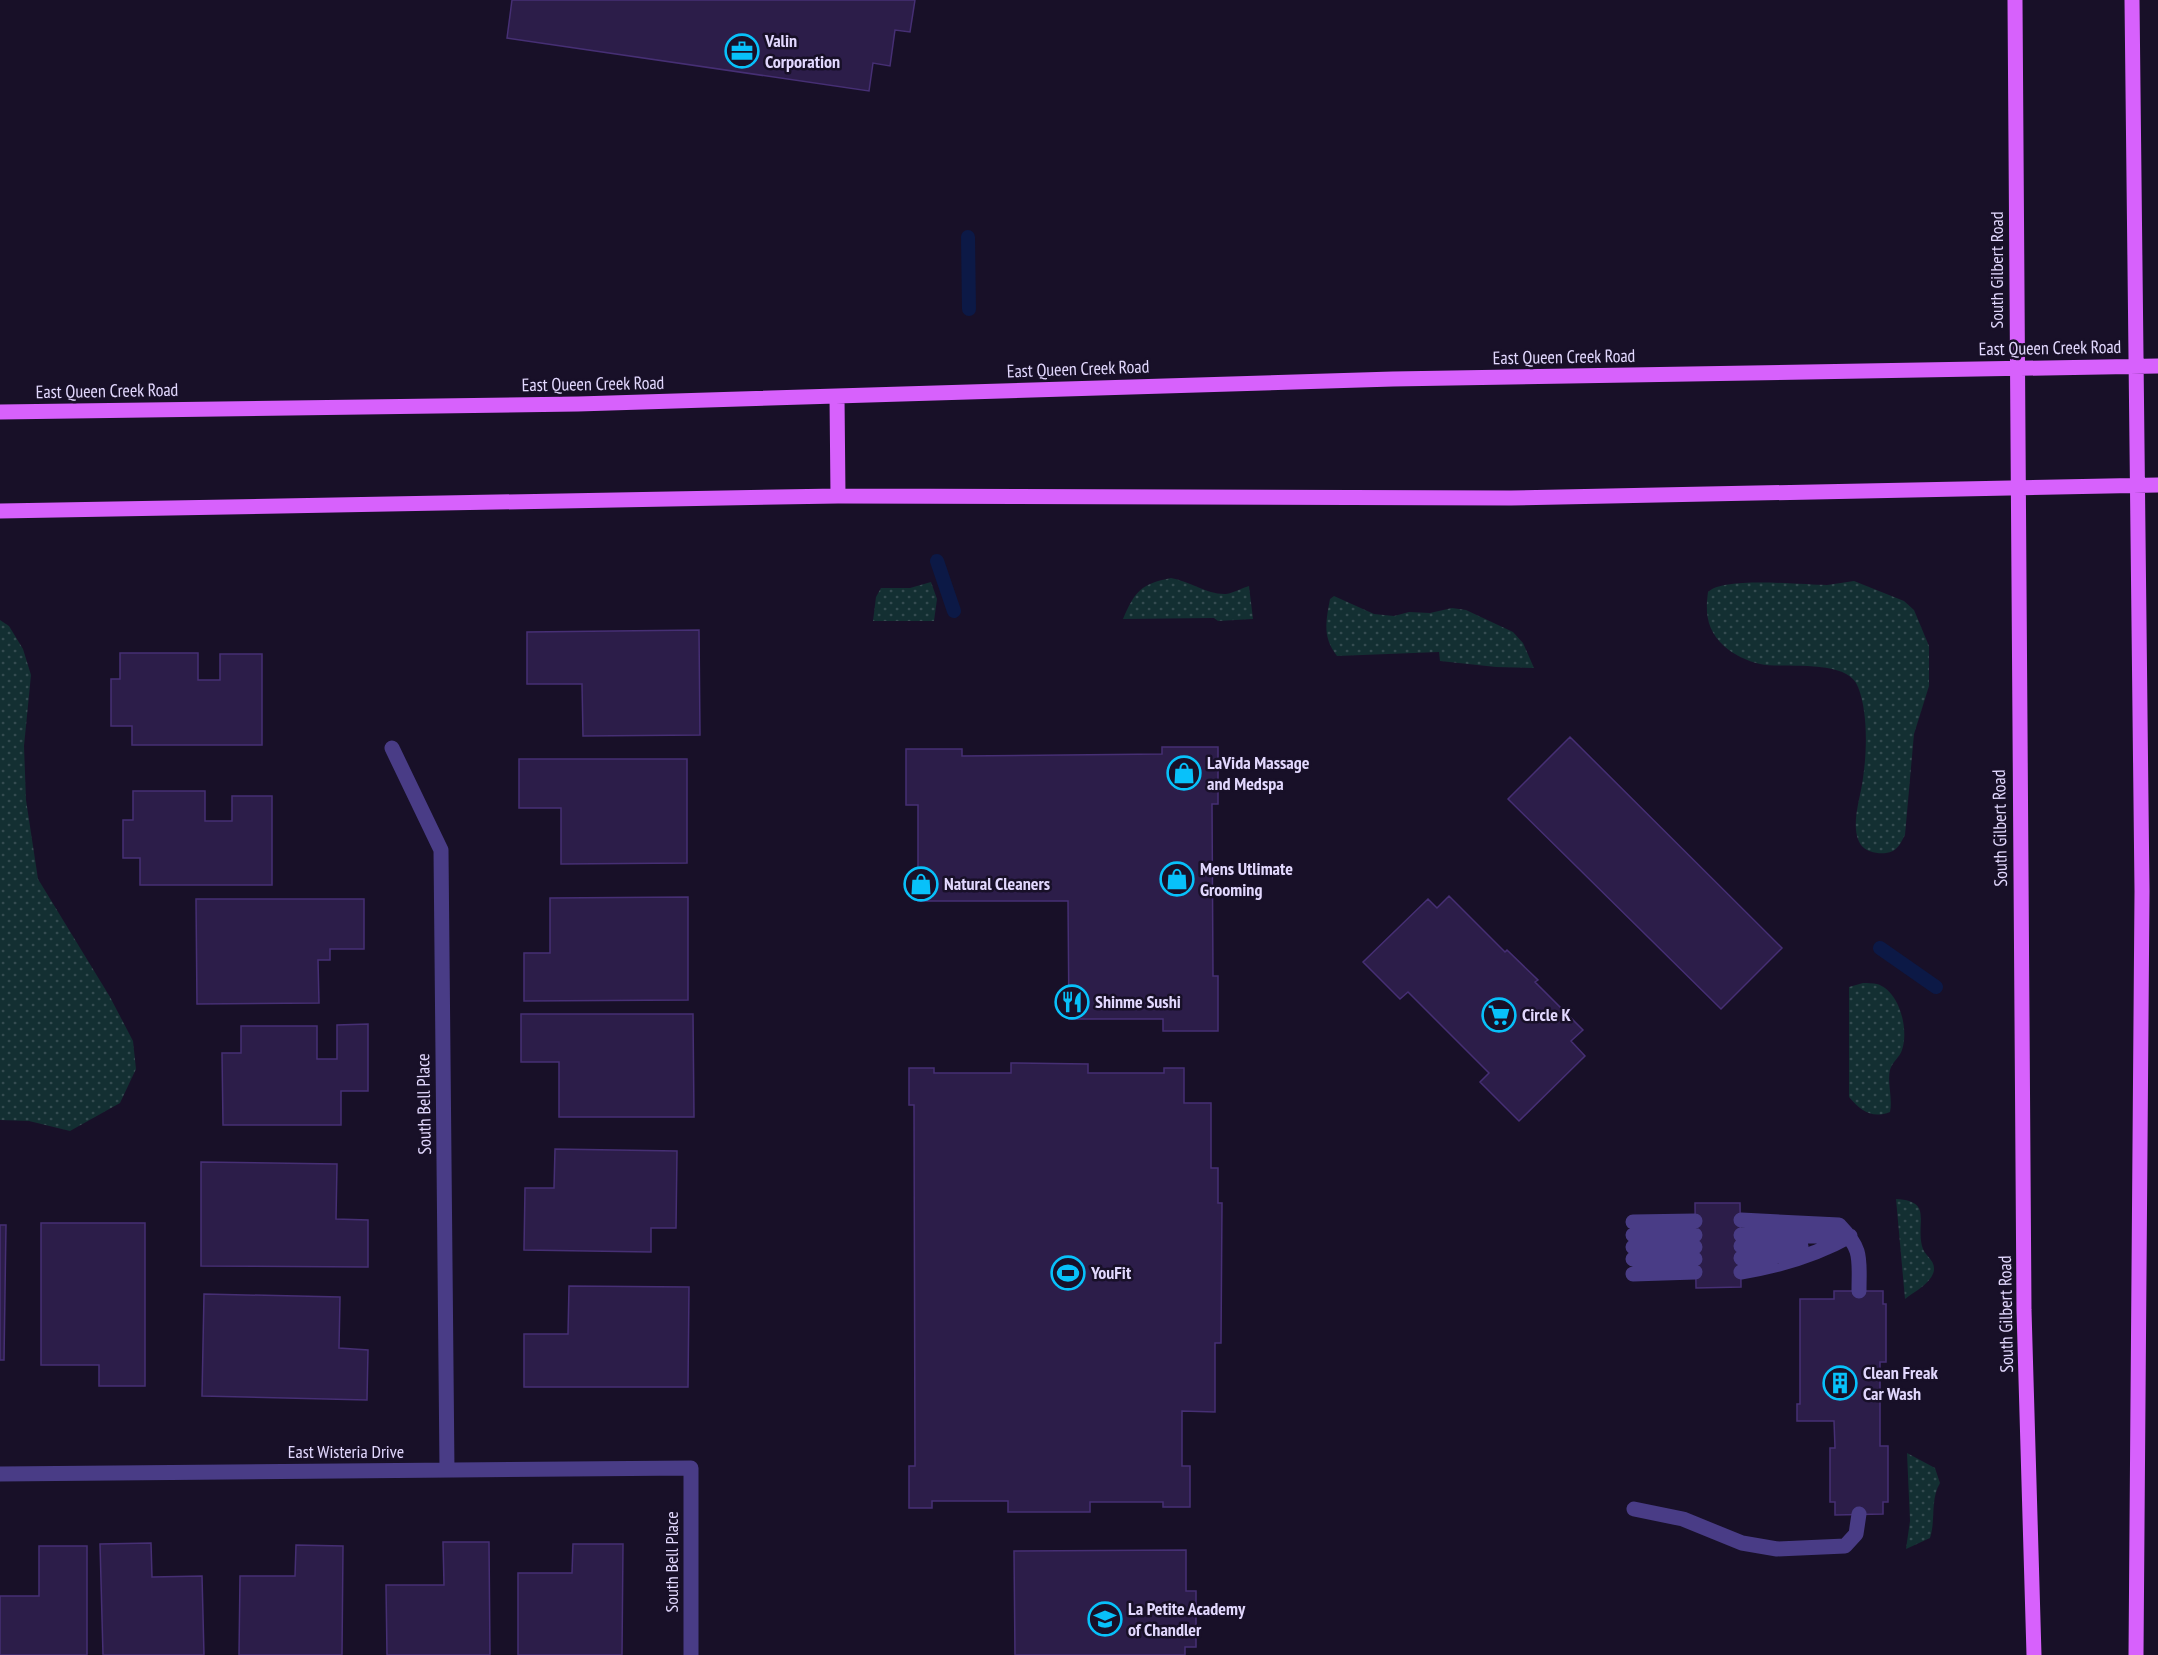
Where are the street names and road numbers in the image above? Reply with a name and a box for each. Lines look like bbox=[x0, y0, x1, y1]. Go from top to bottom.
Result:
street label: South Gilbert Road bbox=[1985, 211, 2008, 329]
street label: East Queen Creek Road bbox=[1978, 335, 2122, 360]
street label: East Queen Creek Road bbox=[1492, 344, 1636, 369]
street label: East Queen Creek Road bbox=[1006, 355, 1150, 382]
street label: East Queen Creek Road bbox=[521, 371, 665, 396]
street label: East Queen Creek Road bbox=[35, 378, 179, 403]
street label: South Gilbert Road bbox=[1987, 769, 2012, 887]
street label: South Bell Place bbox=[411, 1053, 436, 1155]
street label: South Gilbert Road bbox=[1993, 1255, 2018, 1373]
street label: East Wisteria Drive bbox=[288, 1440, 404, 1463]
street label: South Bell Place bbox=[660, 1511, 683, 1613]

